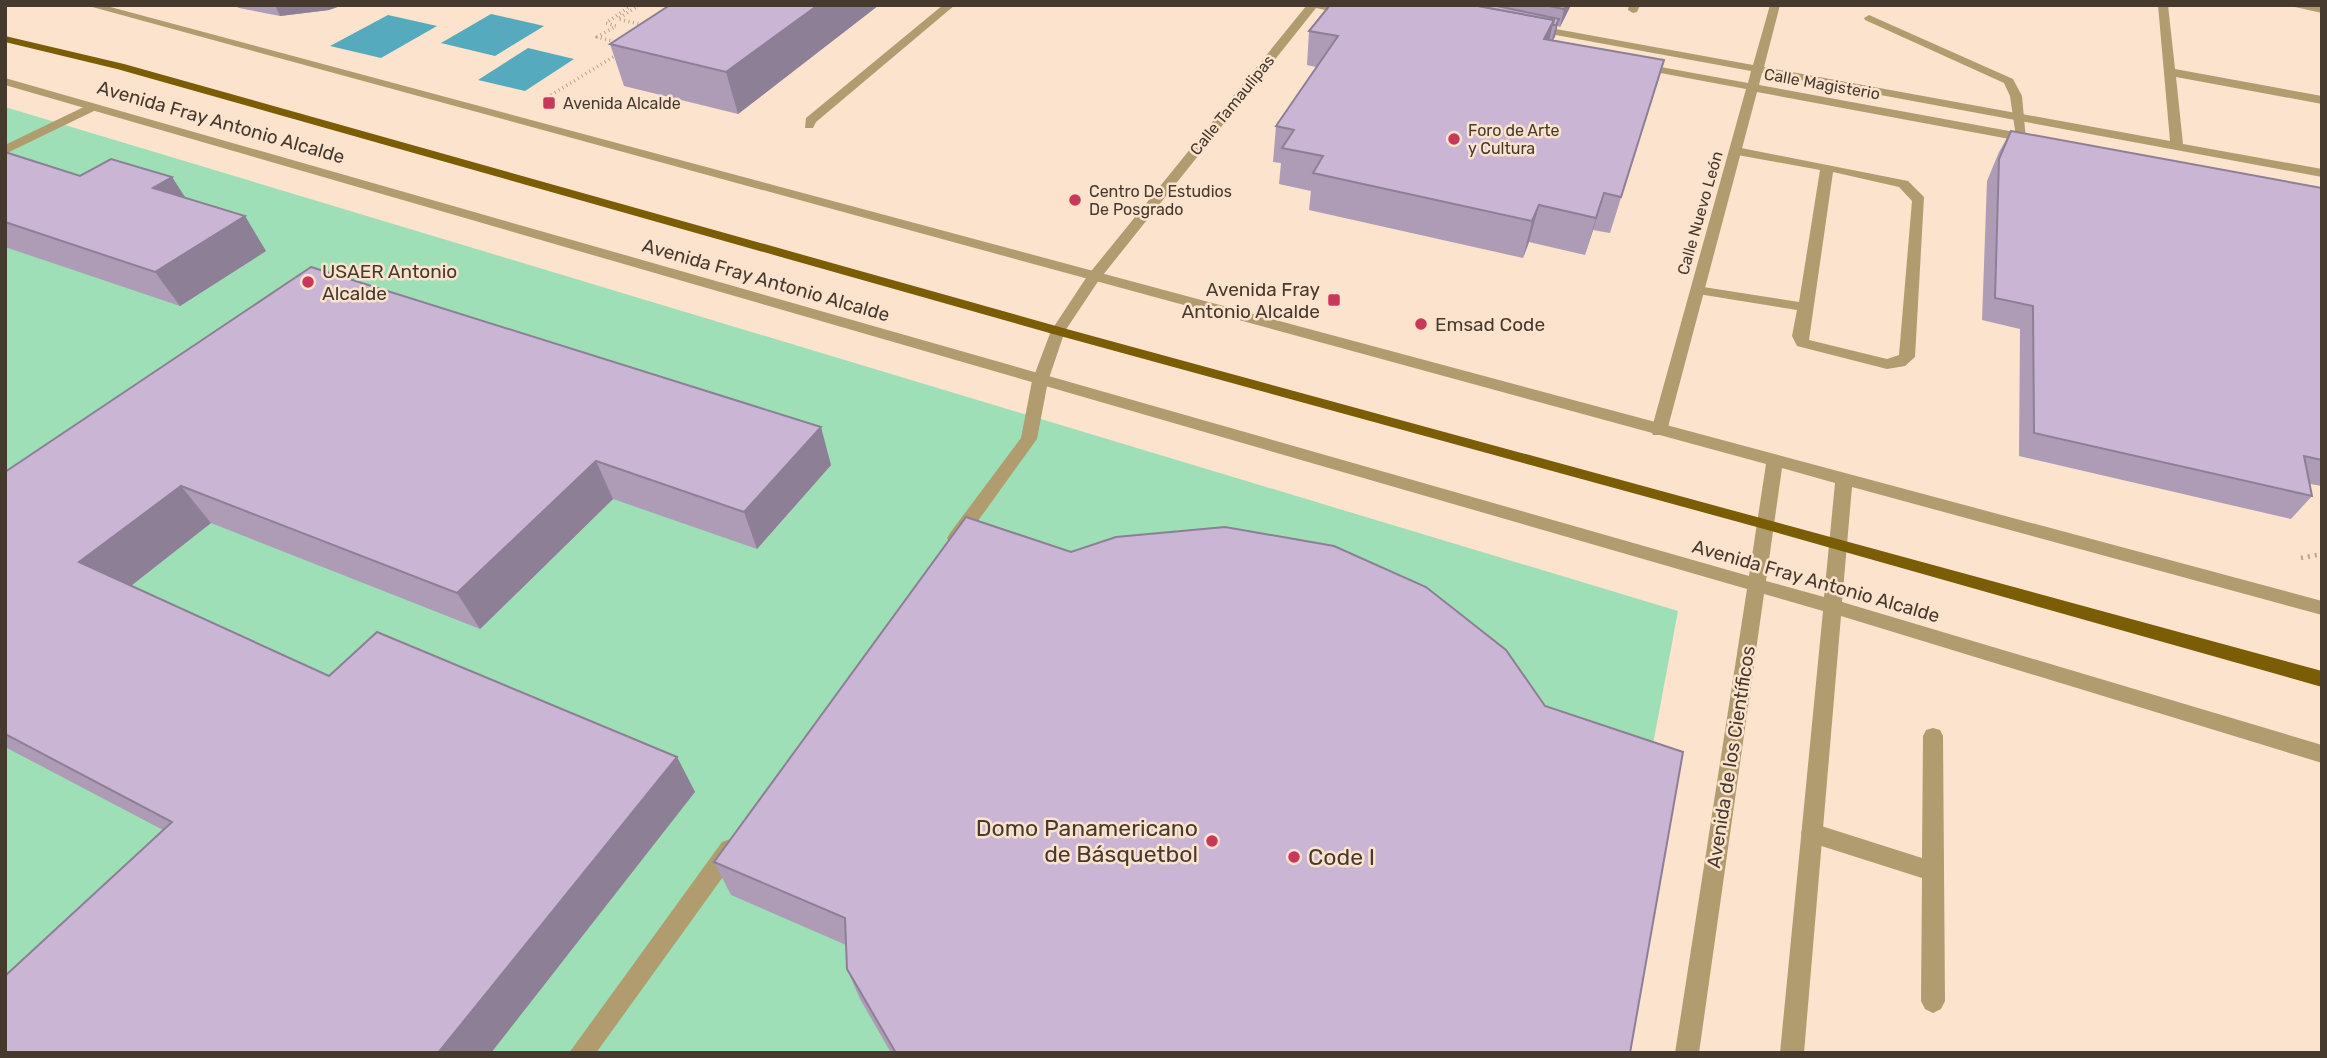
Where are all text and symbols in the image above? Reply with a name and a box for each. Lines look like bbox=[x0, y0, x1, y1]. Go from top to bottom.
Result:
street label: Calle Tamaulipas bbox=[1186, 51, 1278, 159]
street label: Calle Magisterio bbox=[1762, 64, 1882, 104]
street label: Avenida Fray Antonio Alcalde bbox=[95, 76, 347, 168]
place label: Avenida Alcalde bbox=[563, 94, 681, 113]
marker: Avenida Alcalde bbox=[541, 95, 557, 111]
place label: Foro de Arte y Cultura bbox=[1468, 121, 1559, 158]
marker: Foro de Arte y Cultura bbox=[1446, 131, 1462, 147]
street label: Calle Nuevo León bbox=[1673, 149, 1727, 277]
place label: Centro De Estudios De Posgrado bbox=[1089, 182, 1232, 219]
marker: Centro De Estudios De Posgrado bbox=[1067, 192, 1083, 208]
street label: Avenida Fray Antonio Alcalde bbox=[640, 234, 892, 326]
place label: USAER Antonio Alcalde bbox=[322, 260, 457, 305]
marker: USAER Antonio Alcalde bbox=[300, 274, 316, 290]
place label: Avenida Fray Antonio Alcalde bbox=[1182, 278, 1320, 323]
marker: Avenida Fray Antonio Alcalde bbox=[1326, 292, 1342, 308]
place label: Emsad Code bbox=[1435, 313, 1545, 336]
marker: Emsad Code bbox=[1413, 316, 1429, 332]
street label: Avenida Fray Antonio Alcalde bbox=[1690, 535, 1942, 627]
street label: Avenida de los Científicos bbox=[1702, 644, 1760, 870]
place label: Domo Panamericano de Básquetbol bbox=[976, 814, 1198, 868]
marker: Domo Panamericano de Básquetbol bbox=[1204, 833, 1220, 849]
place label: Code I bbox=[1308, 843, 1375, 871]
marker: Code I bbox=[1286, 849, 1302, 865]

